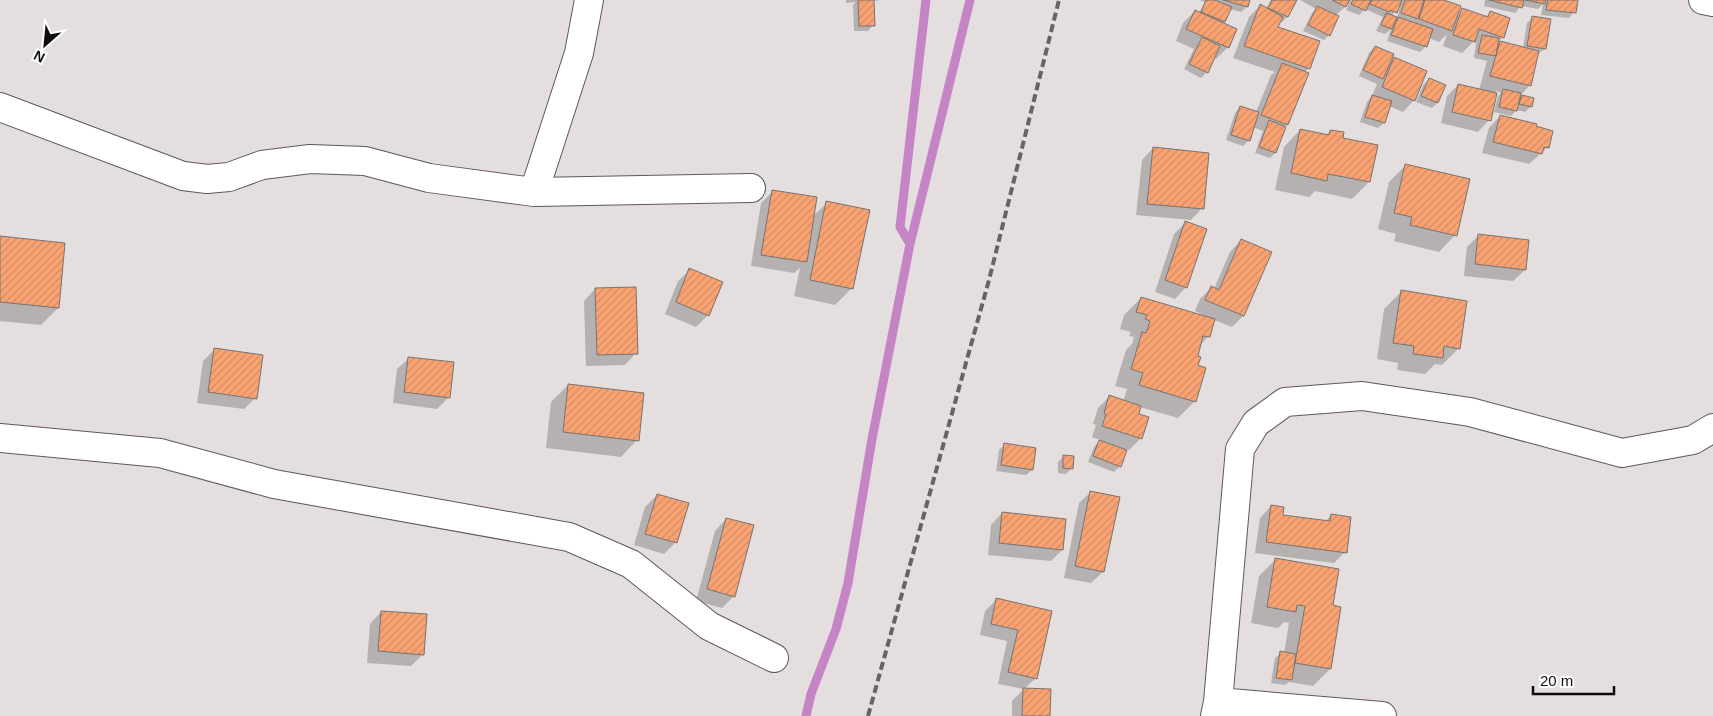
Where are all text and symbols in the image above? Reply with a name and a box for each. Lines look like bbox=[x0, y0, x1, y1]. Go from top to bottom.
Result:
north arrow bbox=[20, 20, 70, 70]
text: N bbox=[31, 47, 47, 66]
scale bar bbox=[1533, 664, 1614, 696]
text: 20 m bbox=[1540, 672, 1573, 689]

